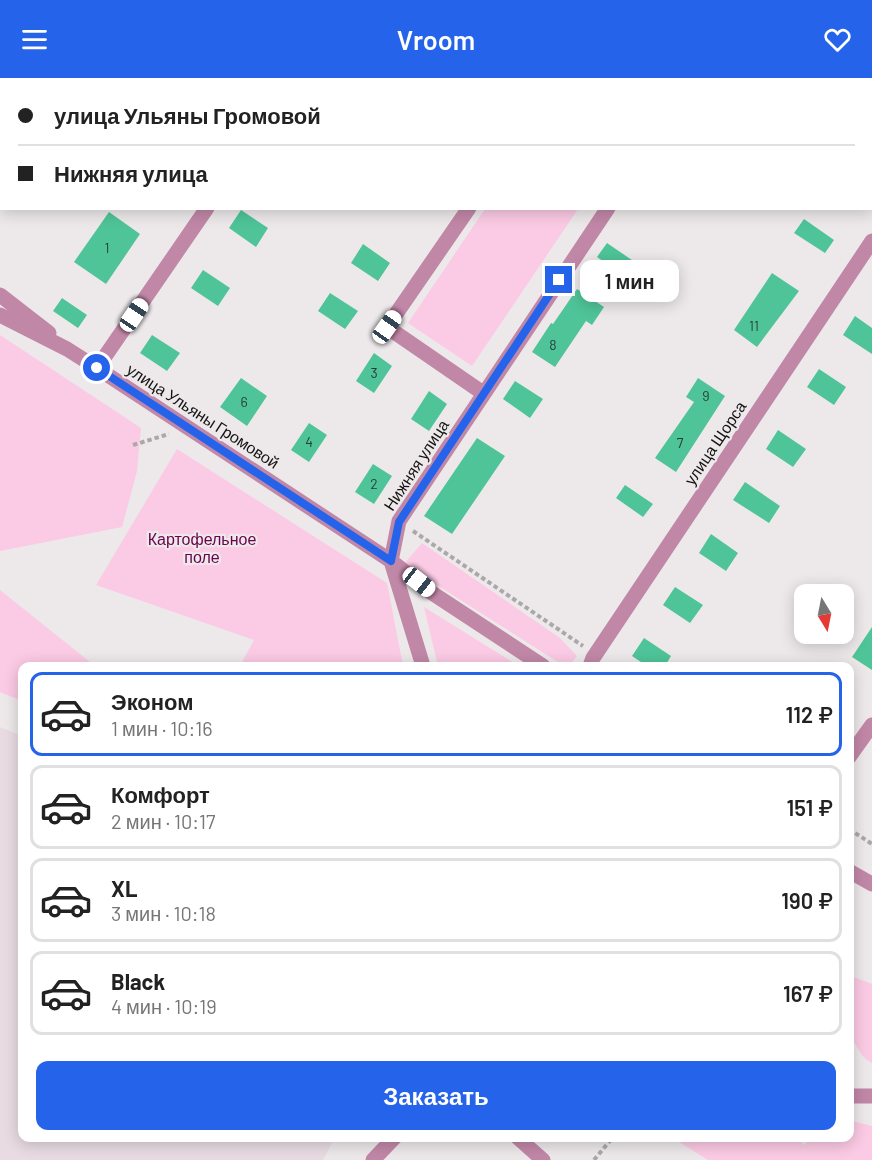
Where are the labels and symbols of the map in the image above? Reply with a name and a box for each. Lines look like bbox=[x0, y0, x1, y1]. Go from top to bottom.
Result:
house number: 1 bbox=[105, 239, 109, 256]
callout: 1 мин bbox=[580, 259, 679, 301]
route end bbox=[545, 266, 572, 293]
car bbox=[116, 295, 152, 335]
car bbox=[369, 307, 405, 347]
house number: 11 bbox=[749, 317, 759, 334]
house number: 8 bbox=[549, 336, 557, 353]
route start bbox=[83, 354, 110, 381]
street label: улица Ульяны Громовой bbox=[124, 359, 283, 472]
house number: 3 bbox=[370, 364, 378, 381]
house number: 9 bbox=[702, 387, 710, 404]
house number: 6 bbox=[240, 393, 248, 410]
street label: улица Щорса bbox=[680, 397, 750, 488]
street label: Нижняя улица bbox=[379, 416, 452, 514]
house number: 4 bbox=[305, 433, 313, 450]
house number: 7 bbox=[677, 434, 684, 451]
house number: 2 bbox=[370, 475, 378, 492]
park label: Картофельное поле bbox=[148, 529, 256, 566]
car bbox=[399, 564, 439, 600]
north arrow bbox=[794, 584, 854, 644]

